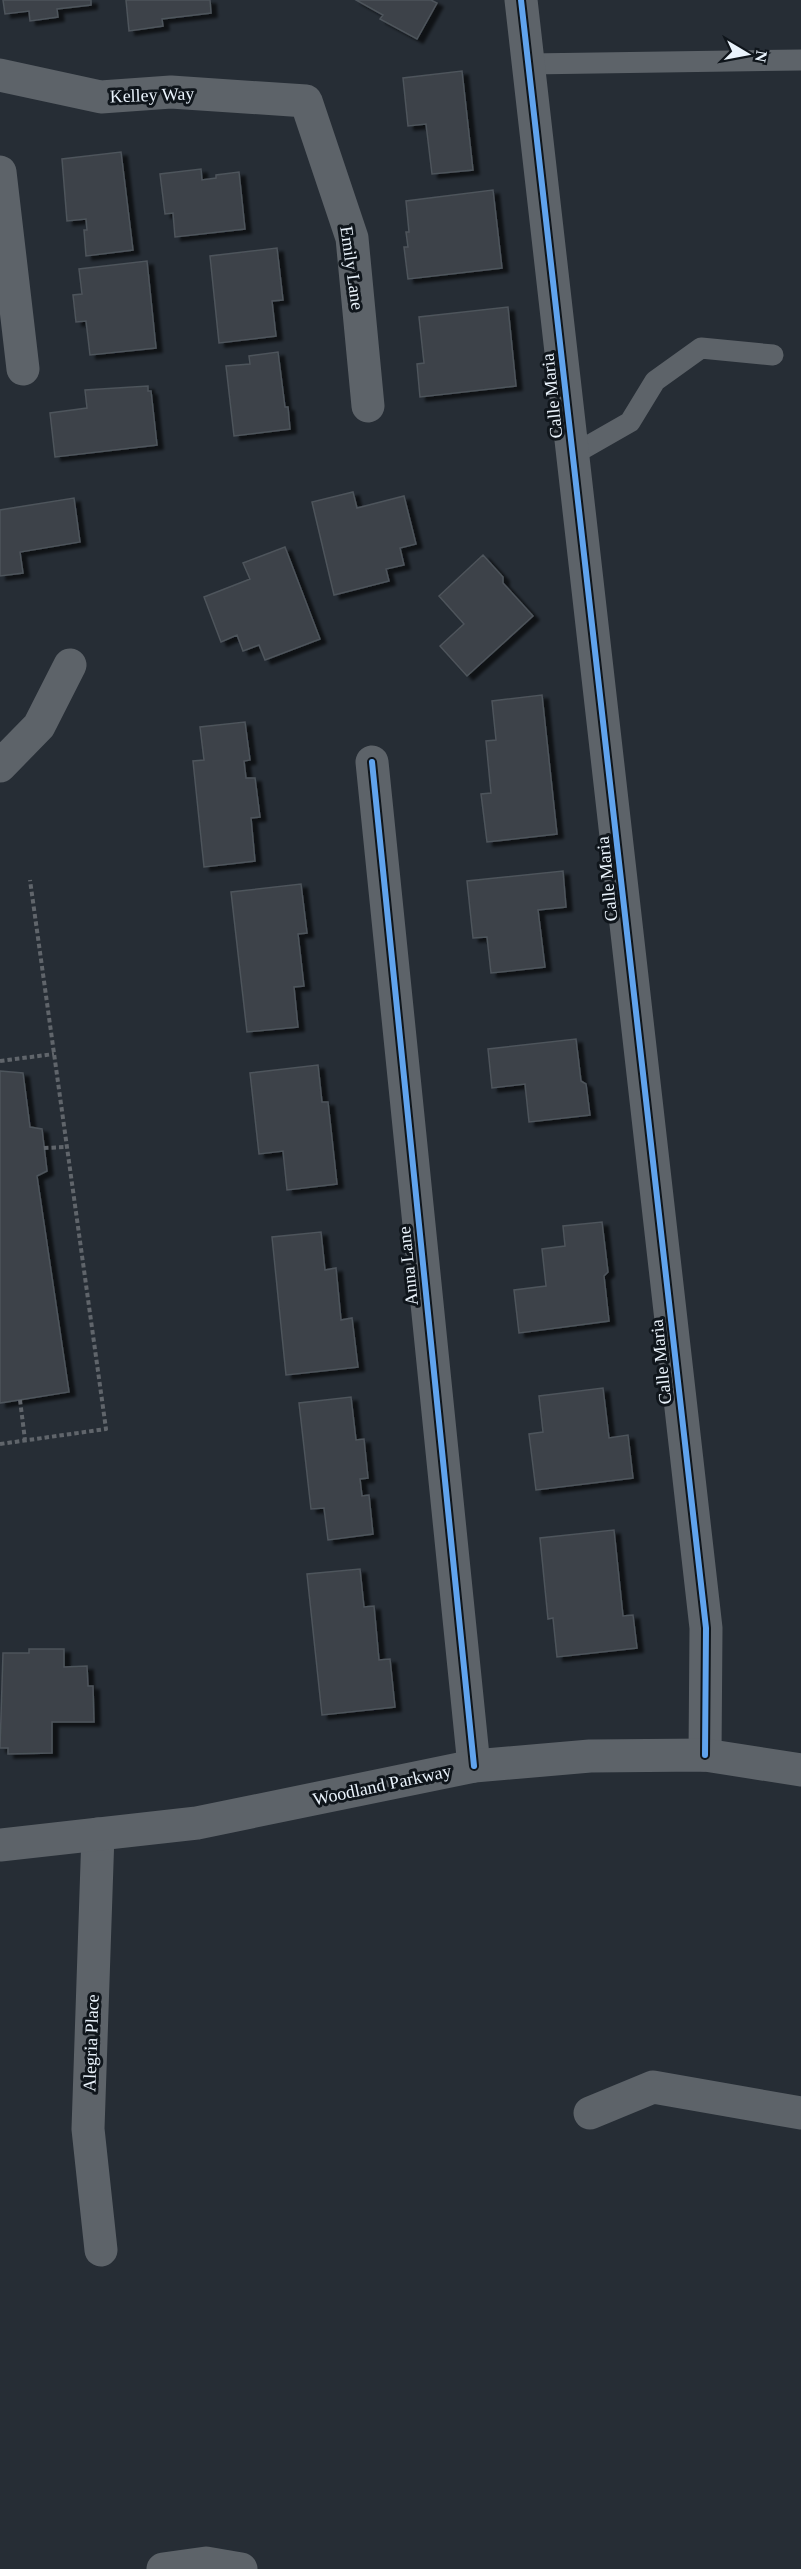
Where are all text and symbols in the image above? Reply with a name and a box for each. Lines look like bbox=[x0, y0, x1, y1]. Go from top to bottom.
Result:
north arrow bbox=[717, 24, 777, 84]
text: N bbox=[752, 49, 771, 64]
street label: Kelley Way bbox=[109, 84, 195, 106]
street label: Emily Lane bbox=[336, 225, 368, 311]
street label: Calle Maria bbox=[538, 352, 566, 440]
street label: Calle Maria bbox=[593, 835, 621, 923]
street label: Anna Lane bbox=[394, 1225, 422, 1307]
street label: Calle Maria bbox=[647, 1318, 675, 1406]
street label: Woodland Parkway bbox=[311, 1761, 453, 1809]
street label: Alegria Place bbox=[79, 1994, 103, 2092]

